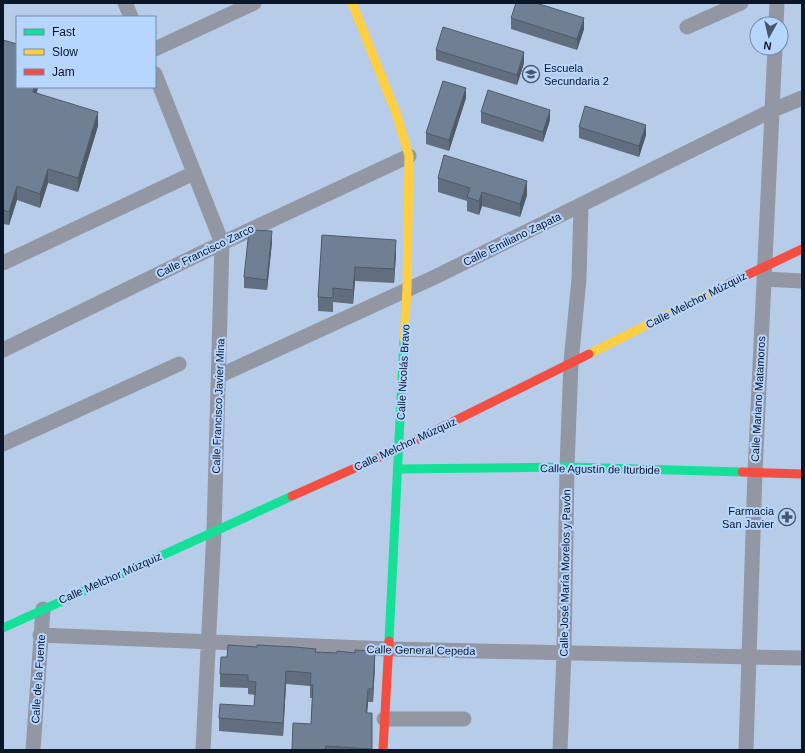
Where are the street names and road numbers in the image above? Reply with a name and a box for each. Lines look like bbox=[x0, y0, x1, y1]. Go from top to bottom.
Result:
street label: Calle Emiliano Zapata bbox=[461, 210, 564, 268]
street label: Calle Francisco Zarco bbox=[154, 222, 256, 280]
street label: Calle Melchor Múzquiz bbox=[644, 269, 748, 331]
street label: Calle Nicolás Bravo bbox=[394, 324, 412, 420]
street label: Calle Mariano Matamoros bbox=[749, 335, 767, 462]
street label: Calle Francisco Javier Mina bbox=[210, 337, 226, 474]
street label: Calle Melchor Múzquiz bbox=[352, 415, 458, 473]
street label: Calle Agustín de Iturbide bbox=[540, 462, 660, 476]
street label: Calle José María Morelos y Pavón bbox=[558, 489, 572, 657]
street label: Calle Melchor Múzquiz bbox=[57, 550, 163, 606]
street label: Calle de la Fuente bbox=[29, 634, 47, 724]
street label: Calle General Cepeda bbox=[366, 643, 476, 657]

